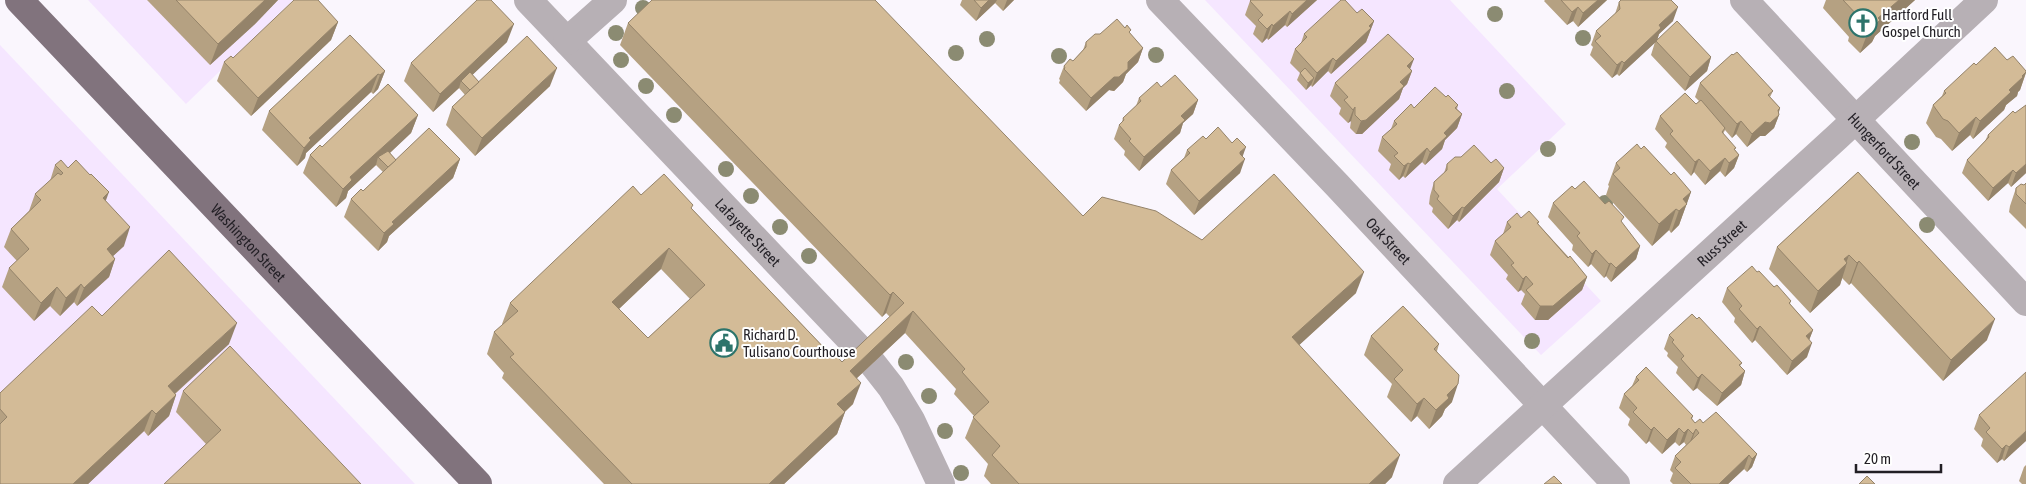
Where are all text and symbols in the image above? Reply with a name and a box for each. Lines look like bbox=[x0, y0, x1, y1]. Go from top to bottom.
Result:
place label: Hartford Full Gospel Church bbox=[1882, 6, 1961, 40]
church icon: Hartford Full Gospel Church bbox=[1848, 8, 1878, 38]
street label: Hungerford Street bbox=[1845, 109, 1924, 192]
street label: Lafayette Street bbox=[712, 195, 785, 269]
street label: Washington Street bbox=[208, 200, 290, 285]
street label: Oak Street bbox=[1363, 214, 1415, 267]
street label: Russ Street bbox=[1693, 216, 1749, 269]
place label: Richard D. Tulisano Courthouse bbox=[743, 326, 856, 360]
public building icon: Richard D. Tulisano Courthouse bbox=[709, 328, 739, 358]
scale bar bbox=[1856, 442, 1941, 474]
text: 20 m bbox=[1864, 450, 1891, 467]

